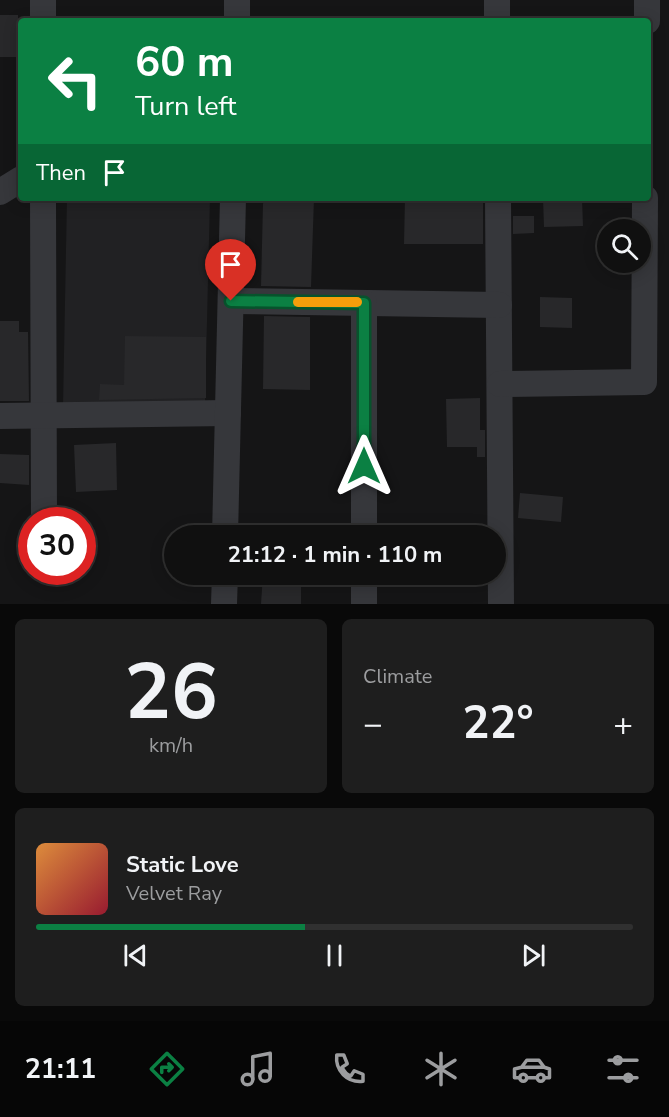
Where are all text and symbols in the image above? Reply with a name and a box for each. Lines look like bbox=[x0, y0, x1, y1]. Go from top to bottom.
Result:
text: 60 m bbox=[135, 34, 234, 91]
icon: left bbox=[36, 42, 114, 120]
text: Turn left bbox=[135, 88, 236, 125]
icon: arrive bbox=[98, 156, 131, 189]
text: Then bbox=[36, 158, 86, 188]
map controls bbox=[597, 219, 651, 273]
button: search bbox=[597, 219, 651, 273]
pin bbox=[205, 239, 256, 301]
icon: arrive bbox=[214, 248, 247, 281]
position arrow bbox=[332, 434, 396, 498]
speed limit sign: 30 bbox=[18, 507, 96, 585]
text: 21:12 · 1 min · 110 m bbox=[228, 540, 442, 570]
text: 26 bbox=[124, 639, 218, 746]
text: Climate bbox=[363, 663, 432, 690]
text: 22° bbox=[462, 693, 534, 754]
text: − bbox=[363, 702, 383, 747]
text: + bbox=[613, 702, 633, 747]
text: km/h bbox=[149, 732, 193, 759]
text: Static Love bbox=[126, 850, 239, 880]
text: Velvet Ray bbox=[126, 880, 222, 907]
icon: previous bbox=[119, 939, 152, 972]
icon: pause bbox=[318, 939, 351, 972]
icon: next bbox=[517, 939, 550, 972]
icon: directions bbox=[146, 1048, 188, 1090]
icon: music bbox=[237, 1048, 279, 1090]
icon: phone bbox=[328, 1048, 370, 1090]
icon: climate bbox=[420, 1048, 462, 1090]
icon: car bbox=[511, 1048, 553, 1090]
icon: filters bbox=[602, 1048, 644, 1090]
text: 21:11 bbox=[25, 1051, 96, 1088]

